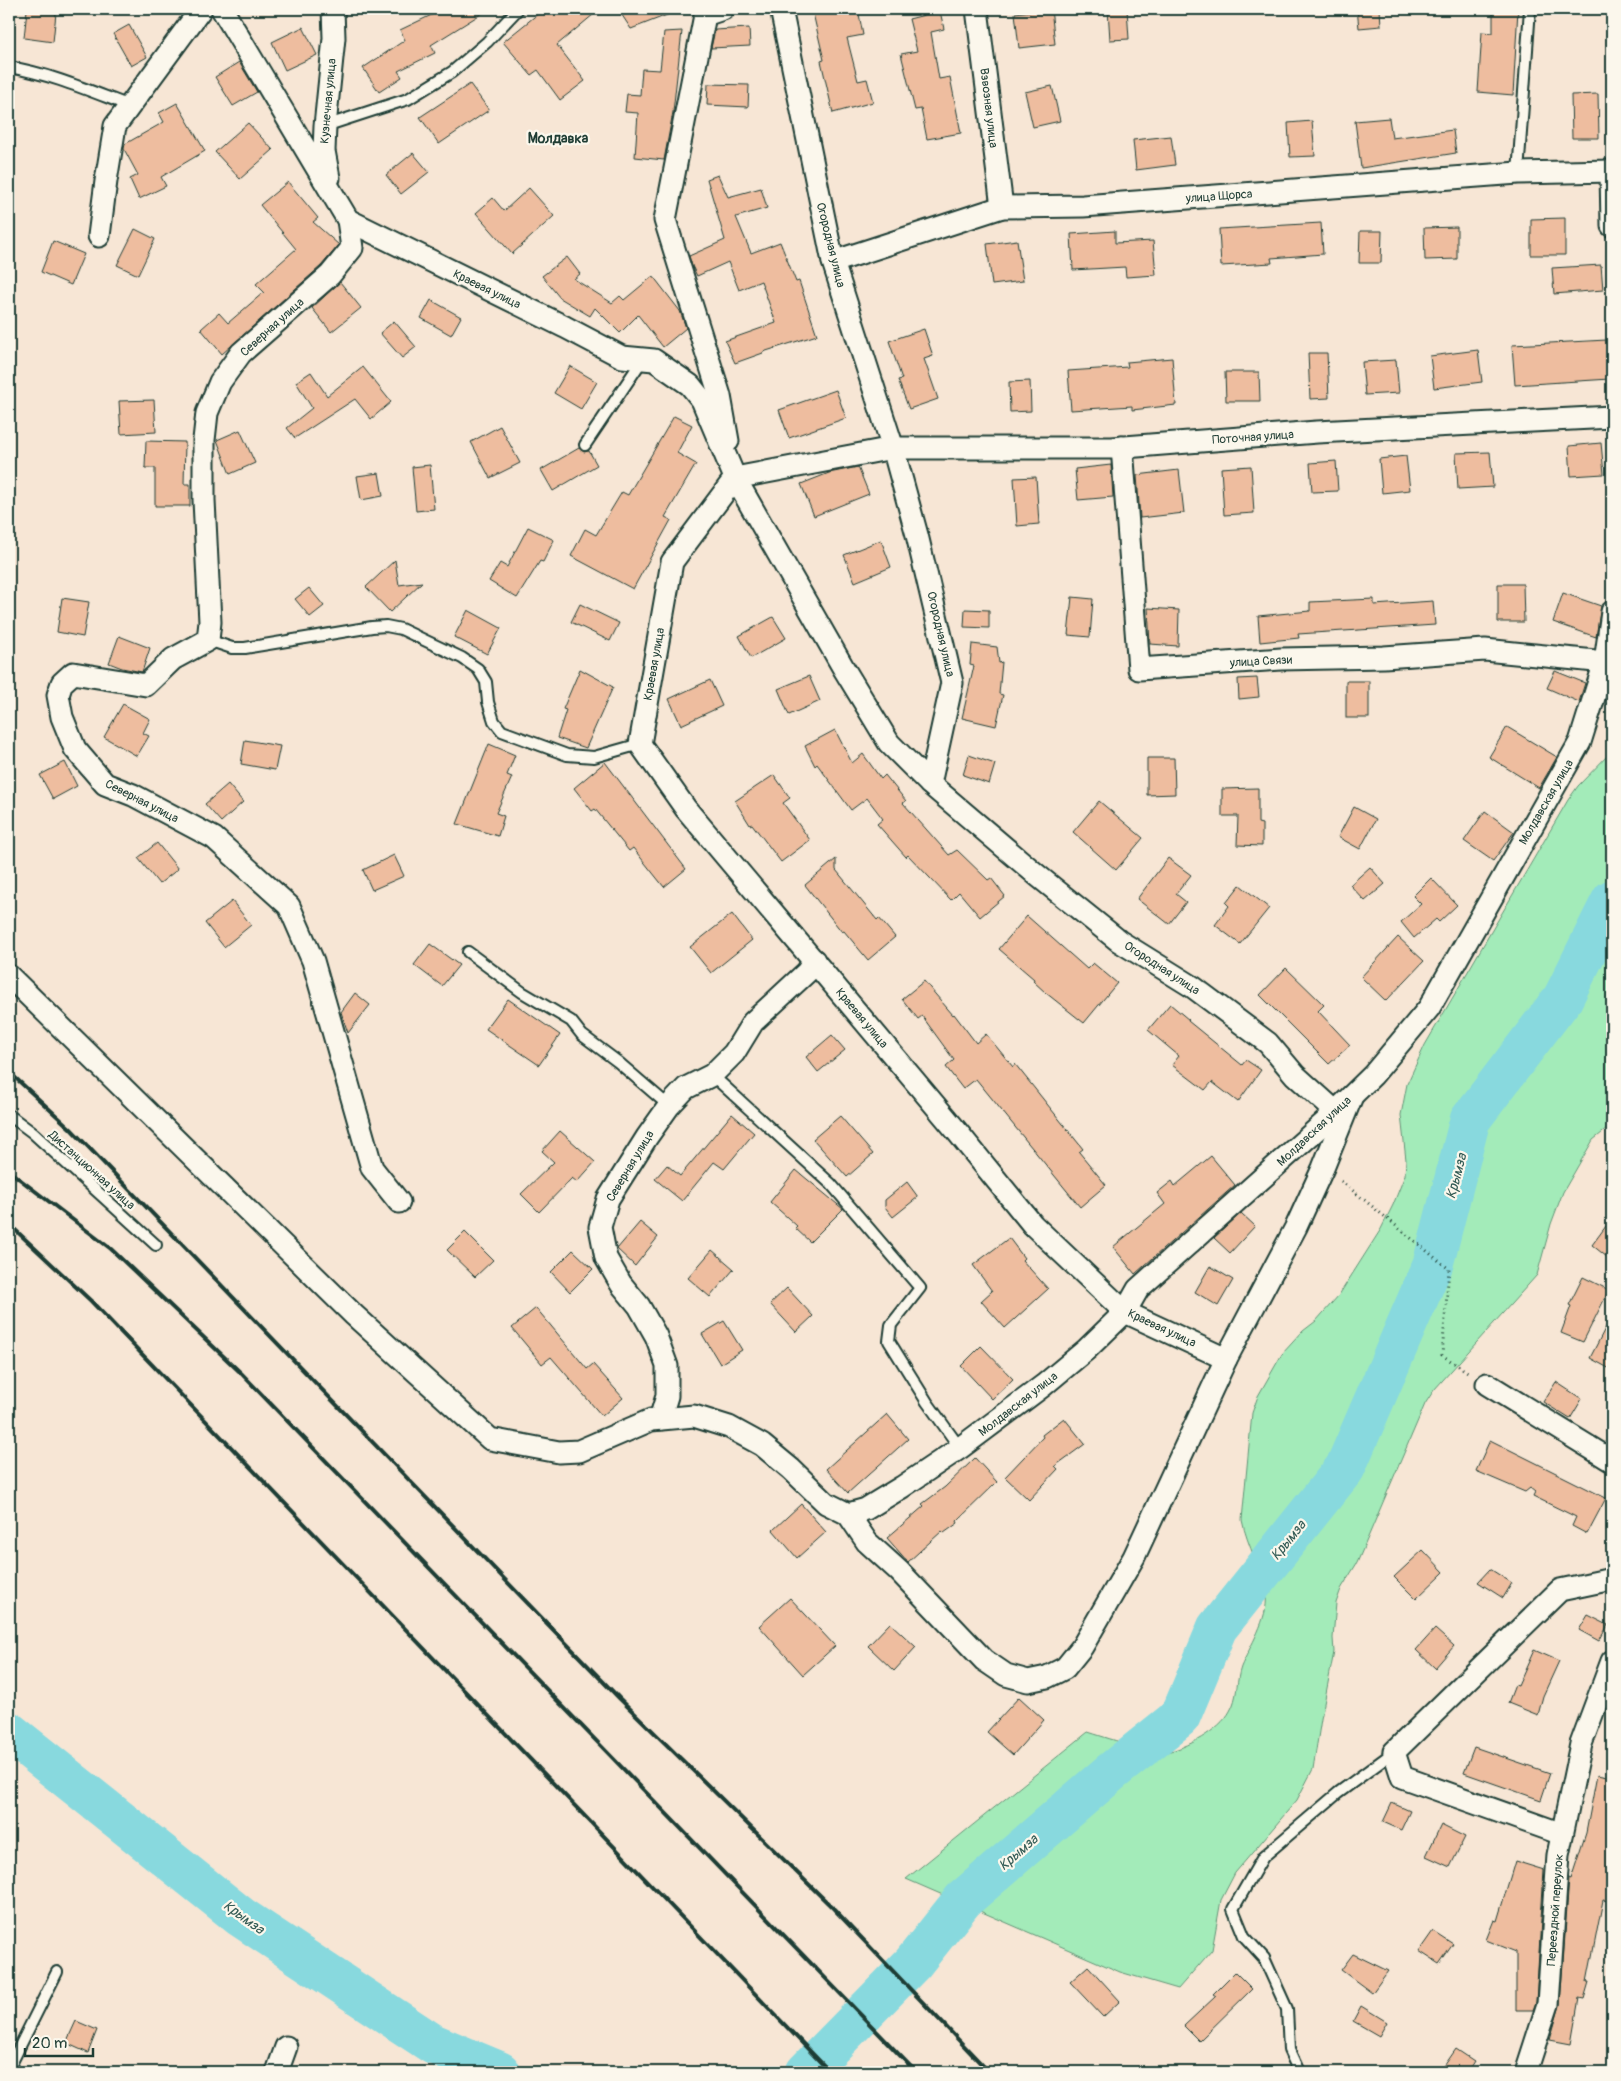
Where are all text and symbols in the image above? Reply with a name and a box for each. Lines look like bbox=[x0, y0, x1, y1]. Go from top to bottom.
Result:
street label: Кузнечная улица bbox=[317, 57, 340, 144]
street label: Взвозная улица bbox=[976, 67, 1001, 149]
district label: Молдавка bbox=[528, 130, 589, 147]
street label: улица Щорса bbox=[1184, 187, 1253, 206]
street label: Огородная улица bbox=[813, 201, 848, 290]
street label: Краевая улица bbox=[450, 267, 524, 313]
street label: Северная улица bbox=[237, 295, 308, 360]
street label: Поточная улица bbox=[1212, 427, 1295, 448]
street label: Огородная улица bbox=[923, 590, 958, 679]
street label: Краевая улица bbox=[641, 626, 668, 702]
street label: улица Связи bbox=[1228, 652, 1293, 671]
street label: Молдавская улица bbox=[1516, 757, 1577, 848]
street label: Северная улица bbox=[103, 776, 181, 827]
street label: Огородная улица bbox=[1121, 938, 1203, 999]
street label: Краевая улица bbox=[832, 985, 891, 1052]
street label: Молдавская улица bbox=[1274, 1093, 1355, 1170]
street label: Дистанционная улица bbox=[45, 1127, 138, 1213]
street label: Северная улица bbox=[603, 1128, 658, 1205]
water label: Крымза bbox=[1442, 1150, 1471, 1201]
street label: Краевая улица bbox=[1125, 1306, 1199, 1351]
street label: Молдавская улица bbox=[976, 1369, 1061, 1440]
water label: Крымза bbox=[1267, 1516, 1310, 1564]
water label: Крымза bbox=[995, 1830, 1042, 1874]
street label: Переездной переулок bbox=[1544, 1854, 1567, 1966]
water label: Крымза bbox=[220, 1897, 269, 1939]
scale bar bbox=[25, 2026, 92, 2058]
text: 20 m bbox=[32, 2034, 67, 2053]

